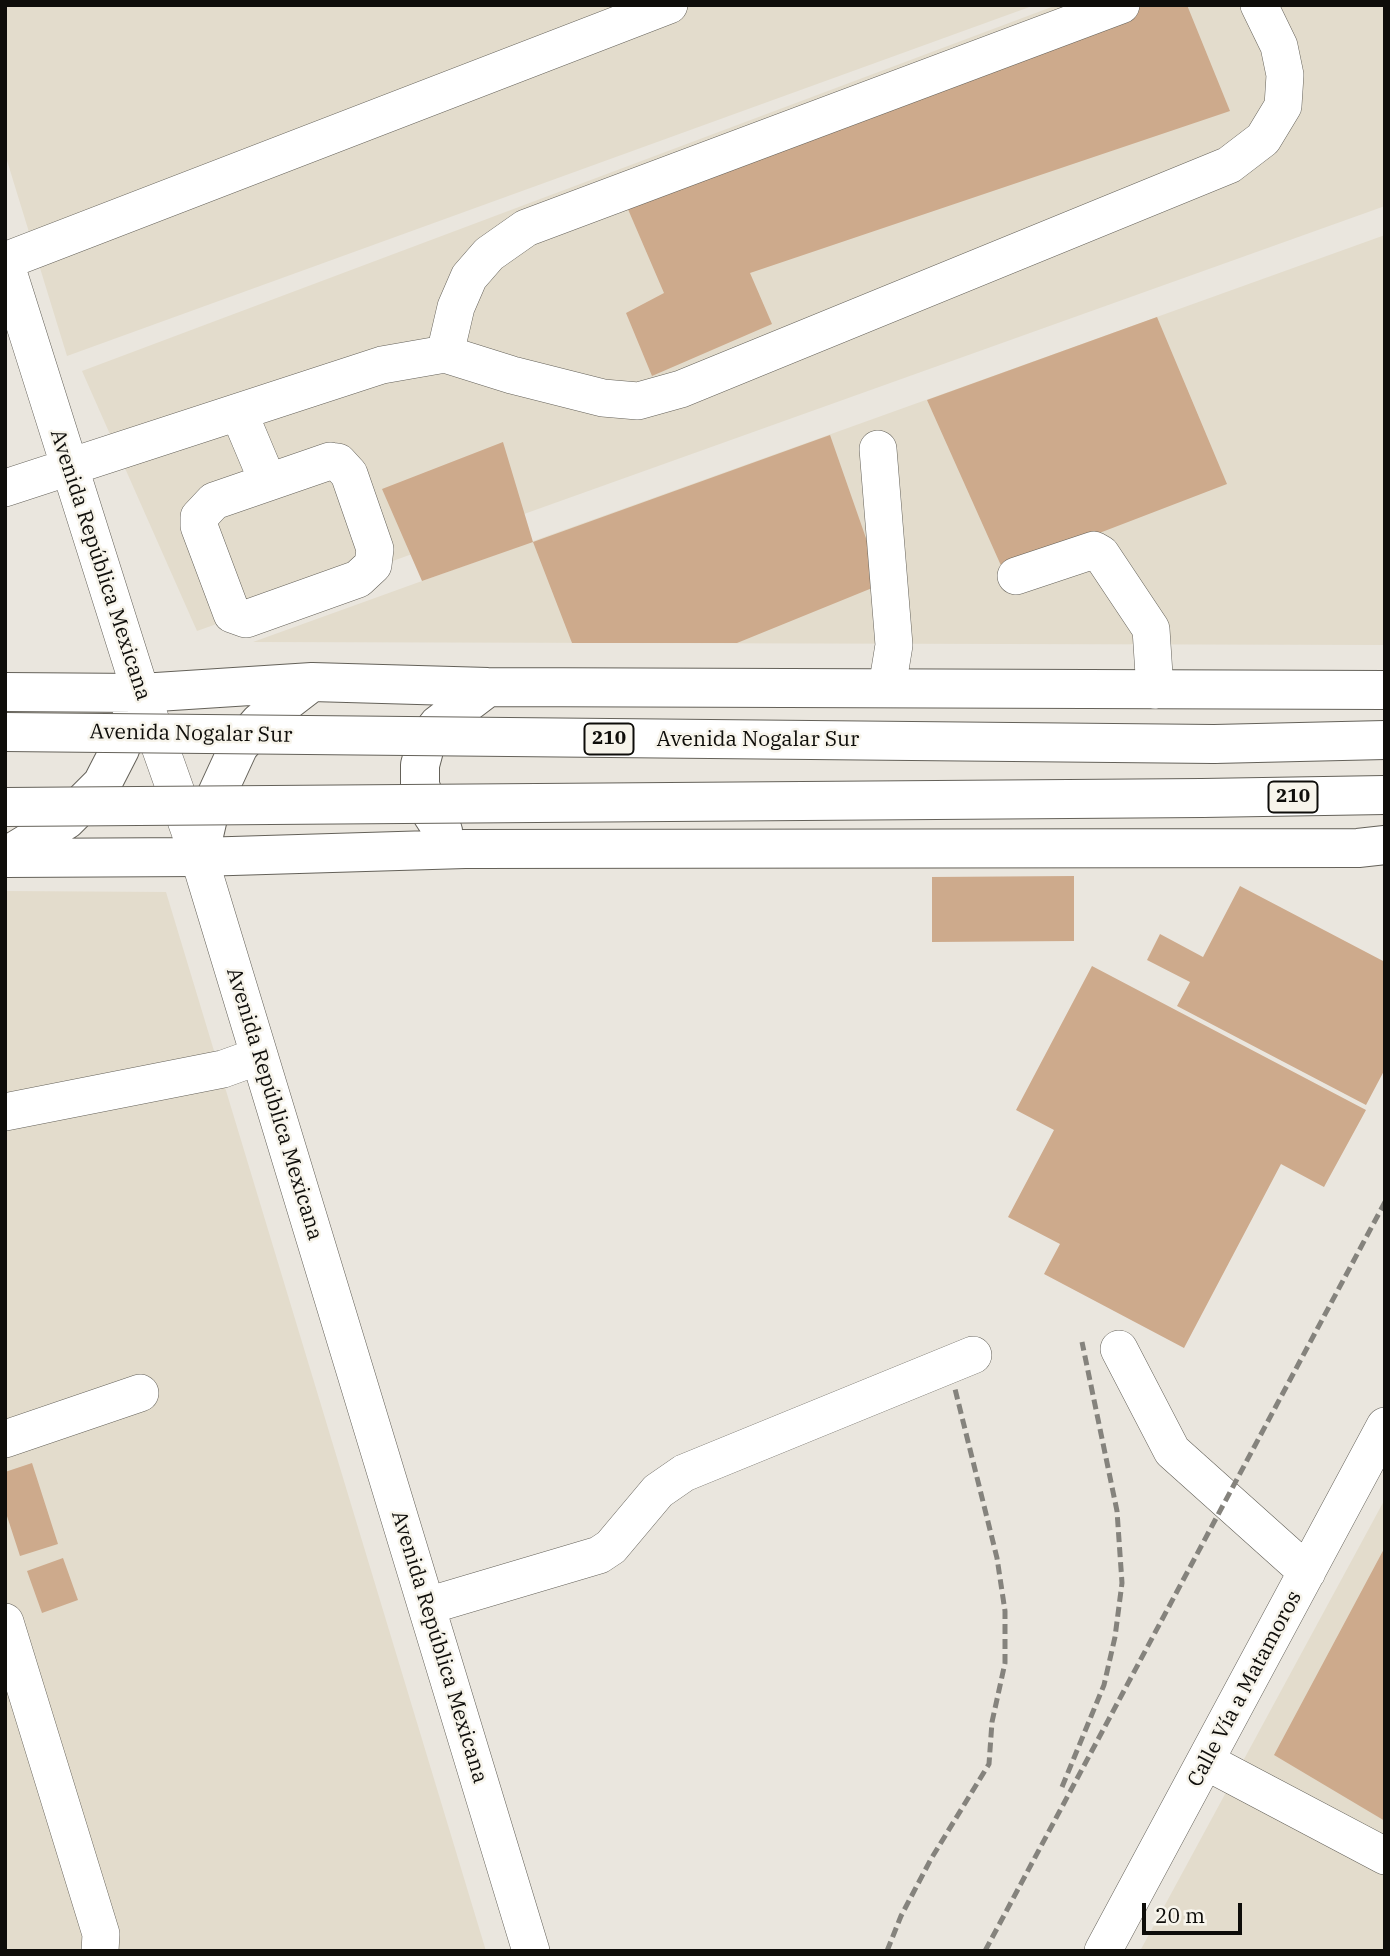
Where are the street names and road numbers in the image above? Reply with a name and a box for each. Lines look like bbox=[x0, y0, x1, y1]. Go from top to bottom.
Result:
street label: Avenida República Mexicana bbox=[44, 426, 156, 704]
street label: Avenida Nogalar Sur bbox=[89, 720, 293, 748]
road number: 210 bbox=[584, 724, 634, 754]
street label: Avenida Nogalar Sur bbox=[657, 727, 859, 753]
road number: 210 bbox=[1268, 782, 1318, 812]
street label: Avenida República Mexicana bbox=[220, 965, 328, 1243]
street label: Avenida República Mexicana bbox=[385, 1508, 493, 1786]
street label: Calle Vía a Matamoros bbox=[1183, 1587, 1307, 1791]

